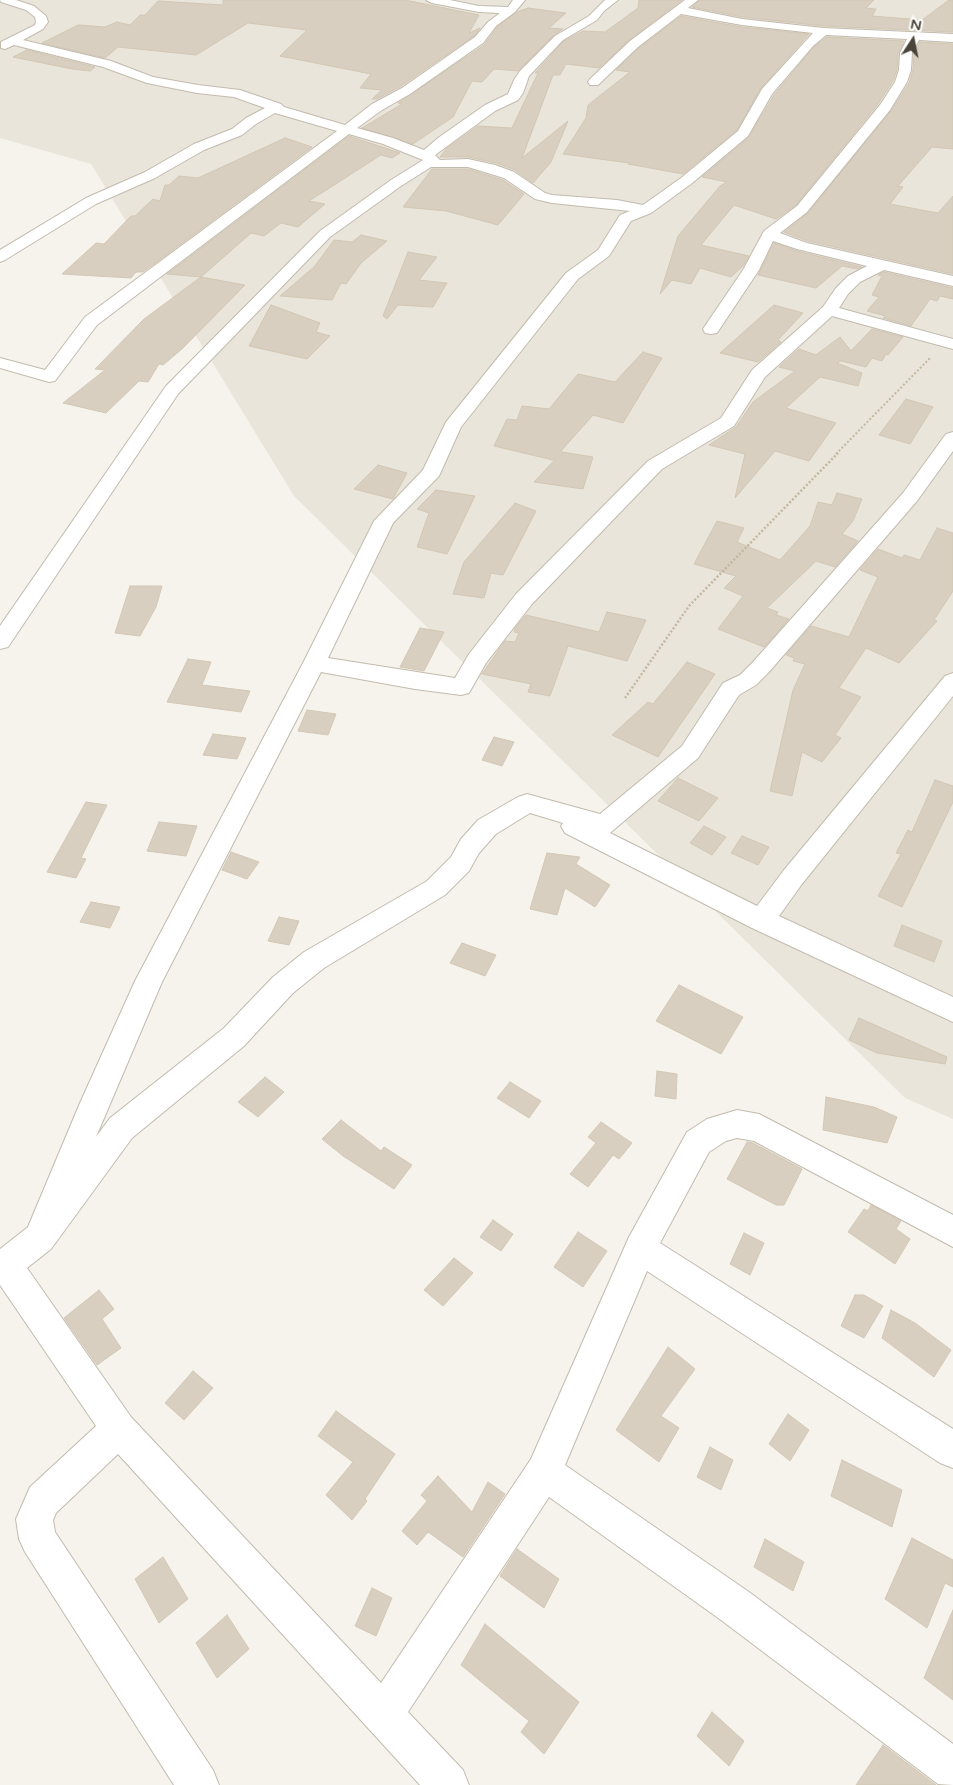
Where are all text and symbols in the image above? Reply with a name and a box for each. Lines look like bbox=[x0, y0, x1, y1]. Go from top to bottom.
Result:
north arrow bbox=[888, 15, 938, 65]
text: N bbox=[909, 15, 923, 34]

